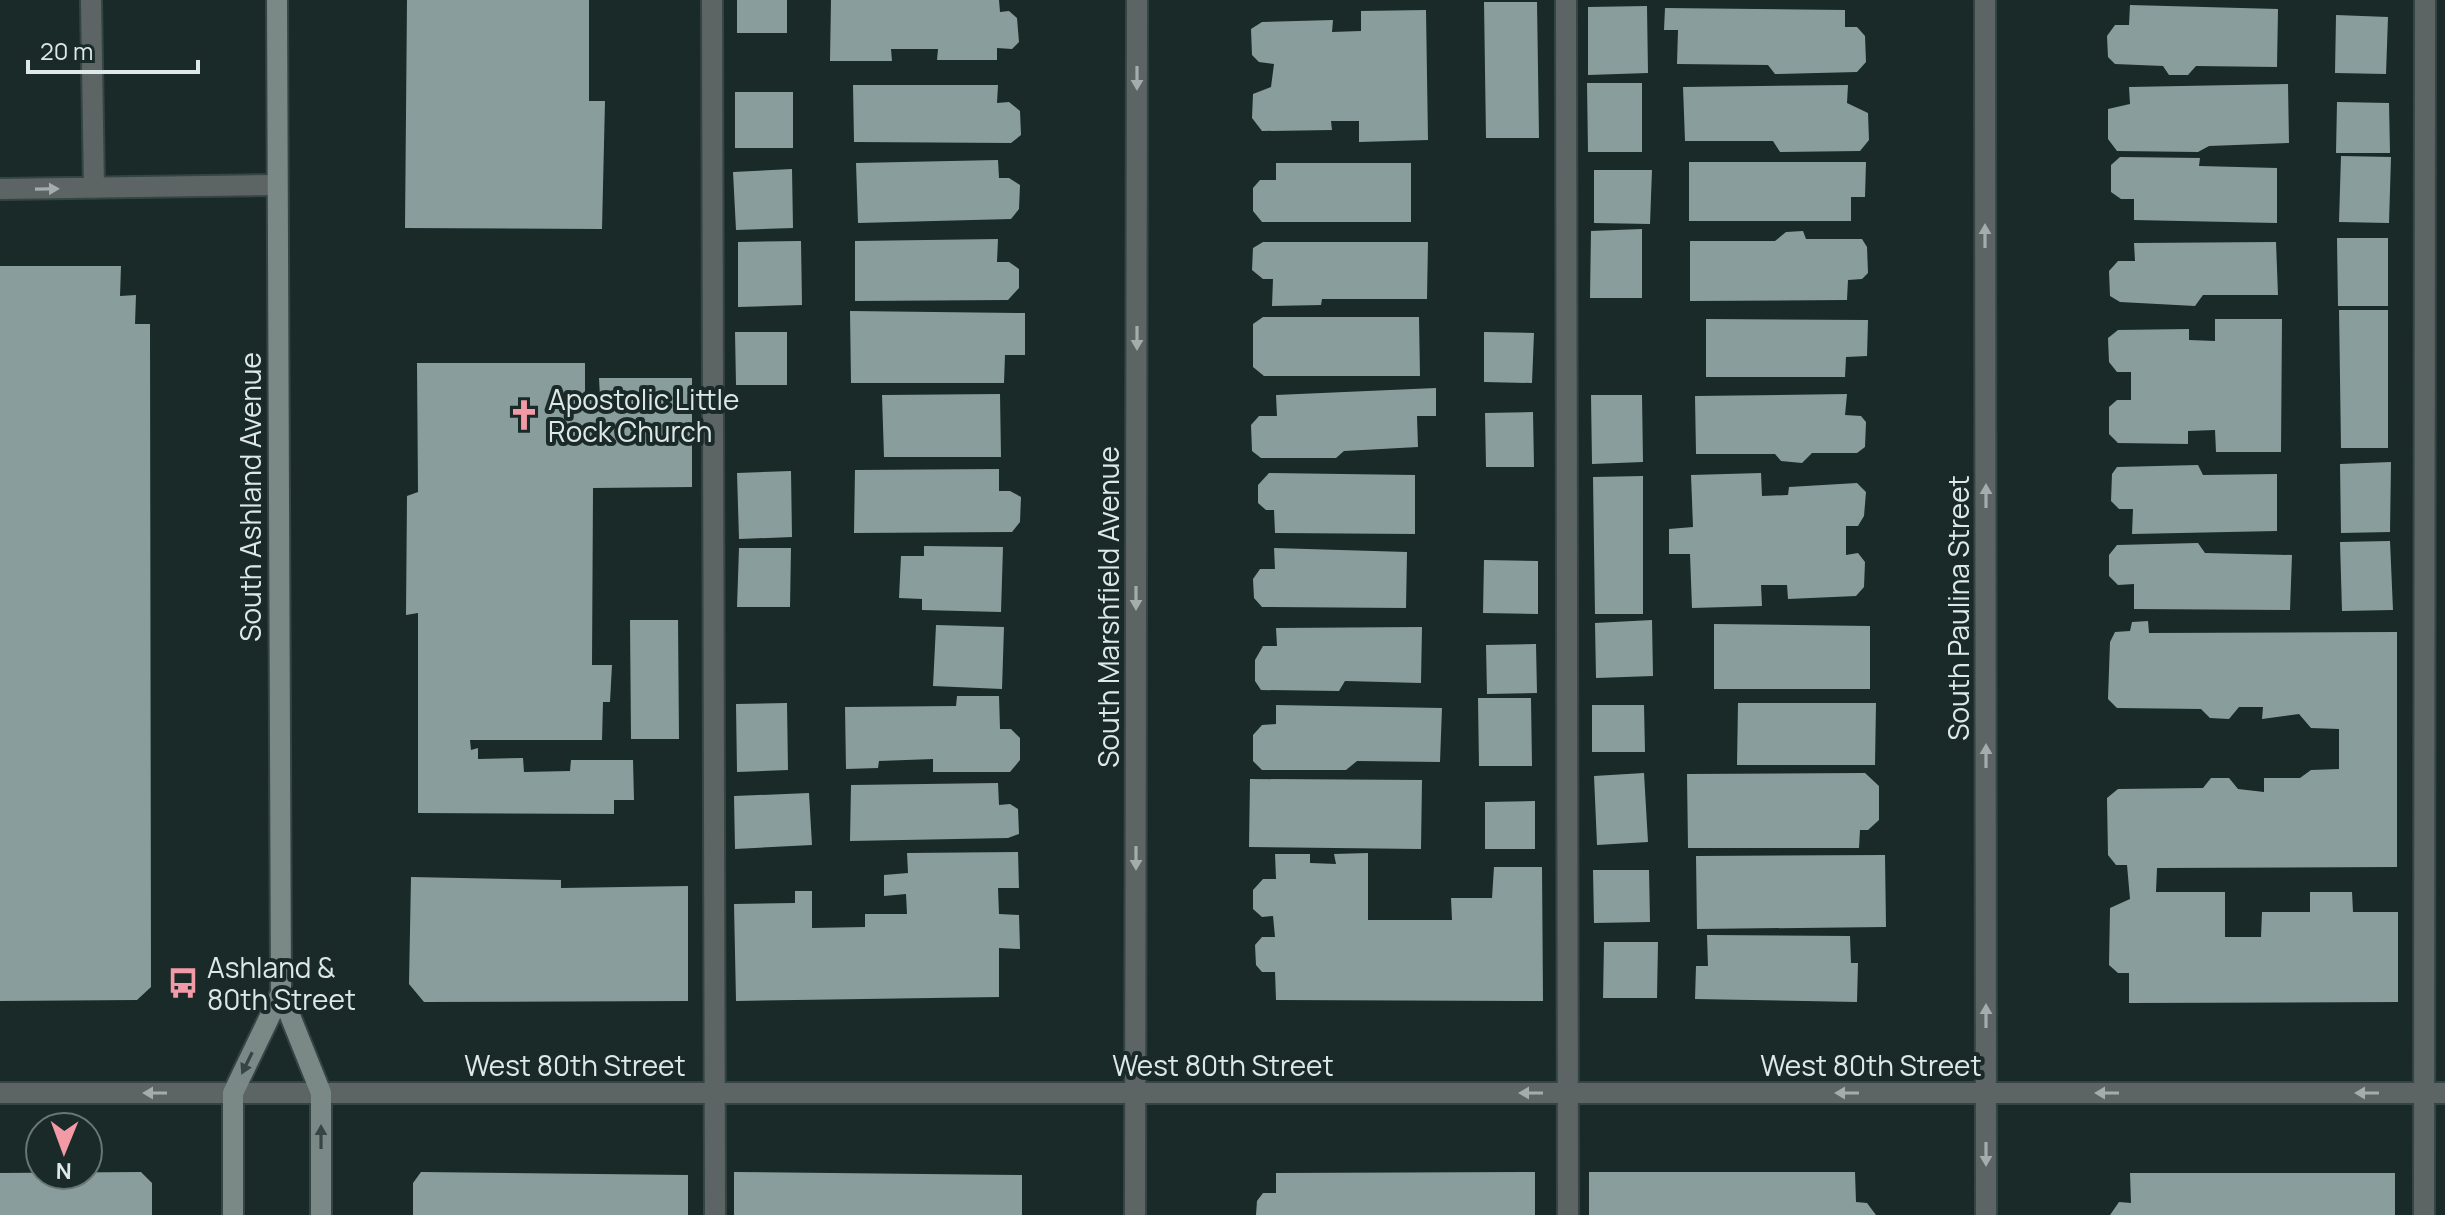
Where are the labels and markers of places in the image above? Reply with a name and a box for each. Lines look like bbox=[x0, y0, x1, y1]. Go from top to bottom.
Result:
place label: Apostolic Little Rock Church bbox=[548, 380, 739, 450]
church icon: Apostolic Little Rock Church bbox=[507, 398, 541, 432]
place label: Ashland & 80th Street bbox=[207, 948, 356, 1018]
bus stop icon: Ashland & 80th Street bbox=[166, 966, 200, 1000]

